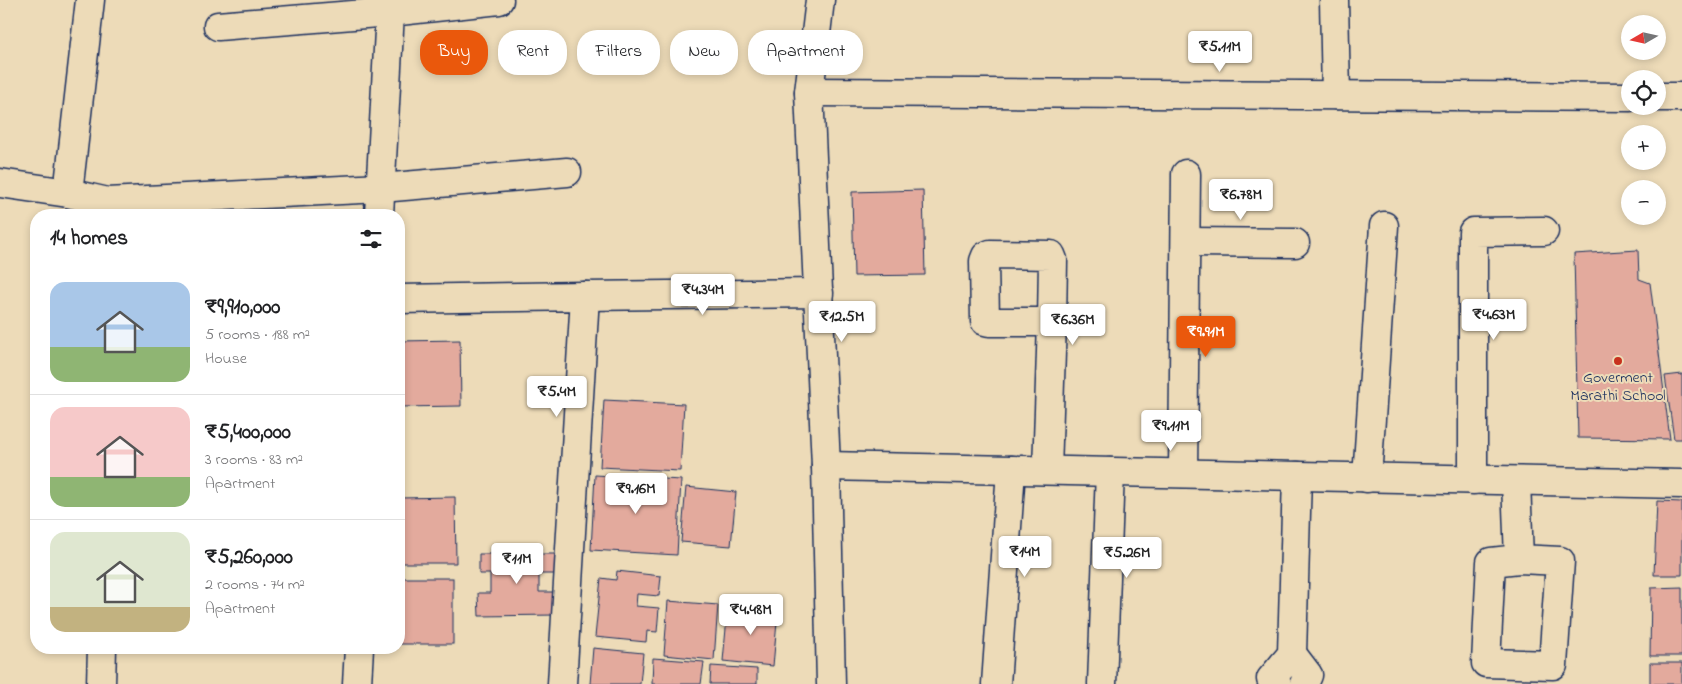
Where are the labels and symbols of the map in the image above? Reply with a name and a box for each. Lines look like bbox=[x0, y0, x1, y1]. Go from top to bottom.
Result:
north arrow bbox=[1621, 15, 1666, 60]
pin: ₹5.11M bbox=[1179, 30, 1261, 73]
pin: ₹6.78M bbox=[1200, 178, 1282, 221]
pin: ₹4.34M bbox=[662, 274, 744, 316]
pin: ₹4.63M bbox=[1453, 298, 1535, 341]
pin: ₹12.5M bbox=[801, 300, 883, 343]
pin: ₹6.36M bbox=[1032, 304, 1114, 346]
pin: ₹9.91M bbox=[1165, 316, 1247, 358]
marker: Goverment Marathi School bbox=[1612, 355, 1624, 367]
place label: Goverment Marathi School bbox=[1570, 366, 1666, 408]
pin: ₹5.4M bbox=[522, 376, 592, 418]
pin: ₹9.11M bbox=[1130, 410, 1212, 452]
pin: ₹9.16M bbox=[595, 472, 677, 515]
pin: ₹14M bbox=[995, 536, 1055, 578]
pin: ₹5.26M bbox=[1086, 536, 1168, 579]
pin: ₹11M bbox=[487, 542, 547, 585]
pin: ₹4.48M bbox=[710, 594, 792, 636]

